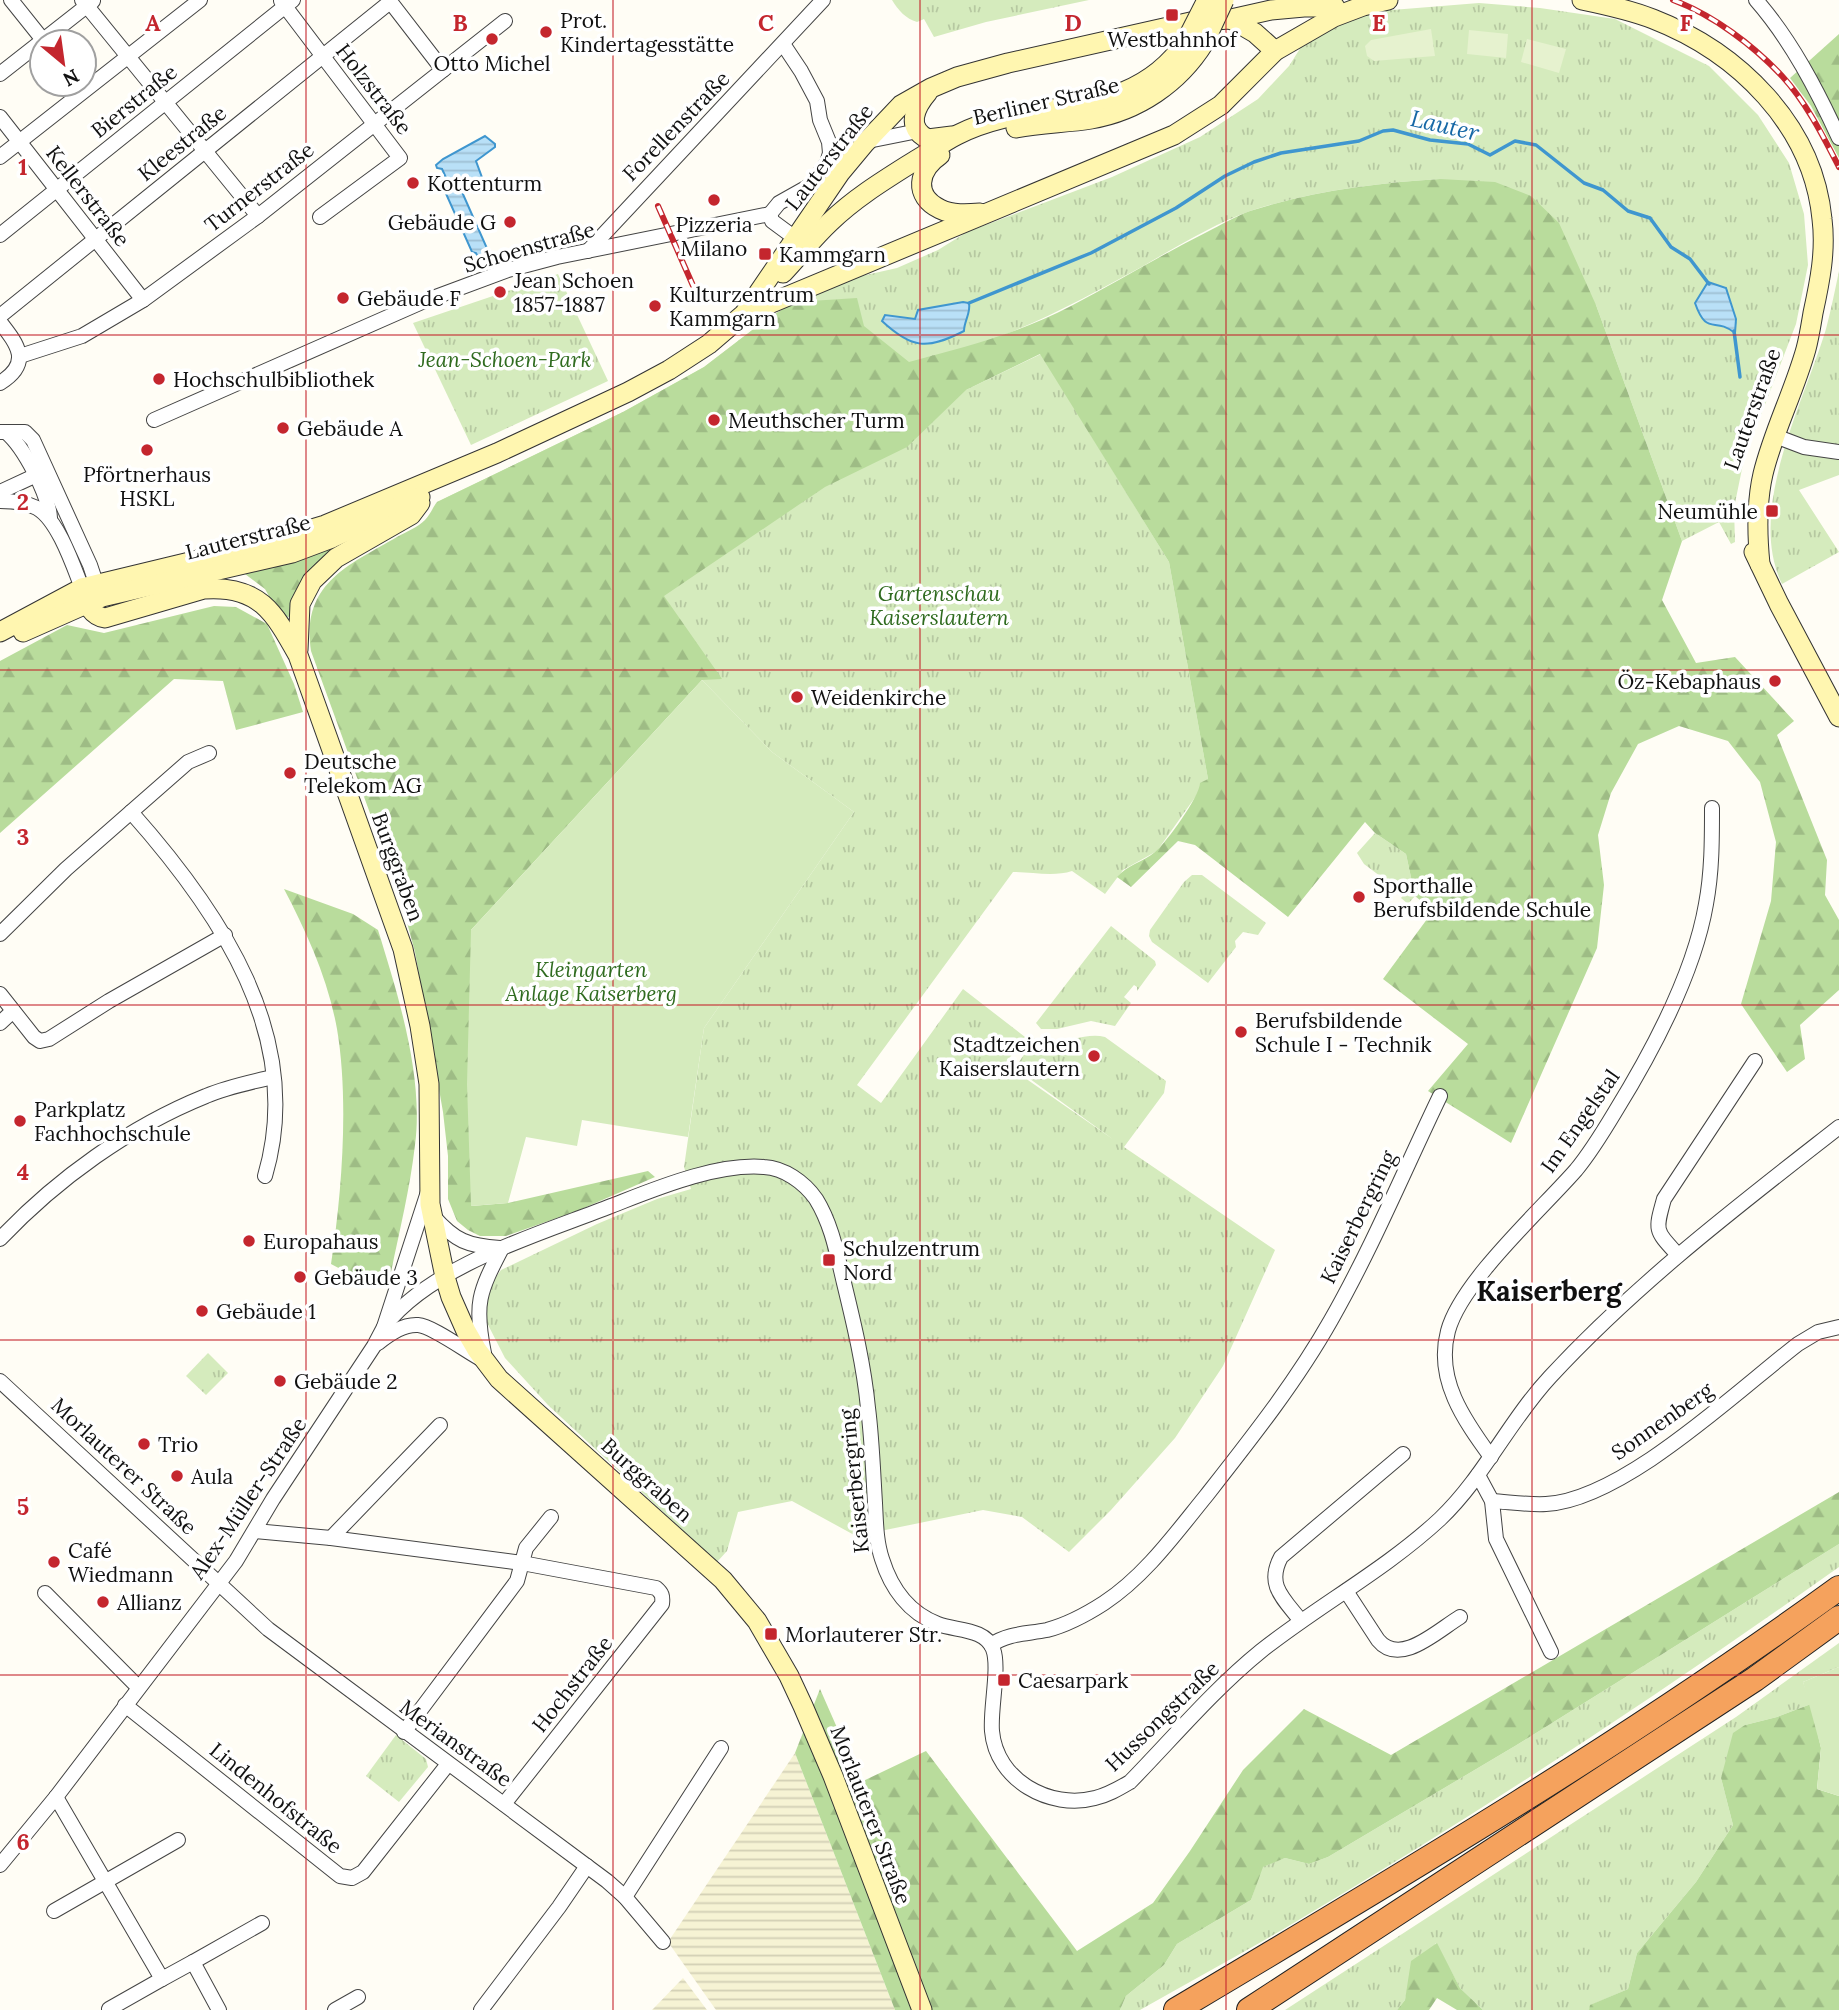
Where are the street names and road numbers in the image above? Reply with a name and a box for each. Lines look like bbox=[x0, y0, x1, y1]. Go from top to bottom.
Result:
street label: Holzstraße bbox=[330, 38, 418, 140]
street label: Bierstraße bbox=[86, 58, 182, 144]
street label: Forellenstraße bbox=[617, 65, 735, 187]
street label: Berliner Straße bbox=[970, 71, 1122, 131]
street label: Lauterstraße bbox=[779, 98, 879, 216]
street label: Kleestraße bbox=[132, 99, 232, 187]
street label: Turnerstraße bbox=[199, 136, 319, 238]
street label: Kellerstraße bbox=[40, 140, 136, 252]
street label: Schoenstraße bbox=[460, 215, 598, 279]
street label: Lauterstraße bbox=[1717, 344, 1787, 474]
street label: Lauterstraße bbox=[183, 508, 313, 566]
street label: Burggraben bbox=[366, 809, 430, 925]
street label: Im Engelstal bbox=[1535, 1064, 1625, 1178]
street label: Kaiserbergring bbox=[1314, 1146, 1402, 1288]
street label: Sonnenberg bbox=[1606, 1376, 1718, 1466]
street label: Morlauterer Straße bbox=[46, 1392, 202, 1540]
street label: Kaiserbergring bbox=[833, 1407, 875, 1554]
street label: Alex-Müller-Straße bbox=[183, 1412, 312, 1585]
street label: Burggraben bbox=[596, 1432, 699, 1528]
street label: Hochstraße bbox=[526, 1630, 618, 1738]
street label: Hussongstraße bbox=[1099, 1655, 1225, 1777]
street label: Merianstraße bbox=[395, 1693, 517, 1793]
street label: Morlauterer Straße bbox=[824, 1722, 918, 1908]
street label: Lindenhofstraße bbox=[204, 1736, 348, 1860]

